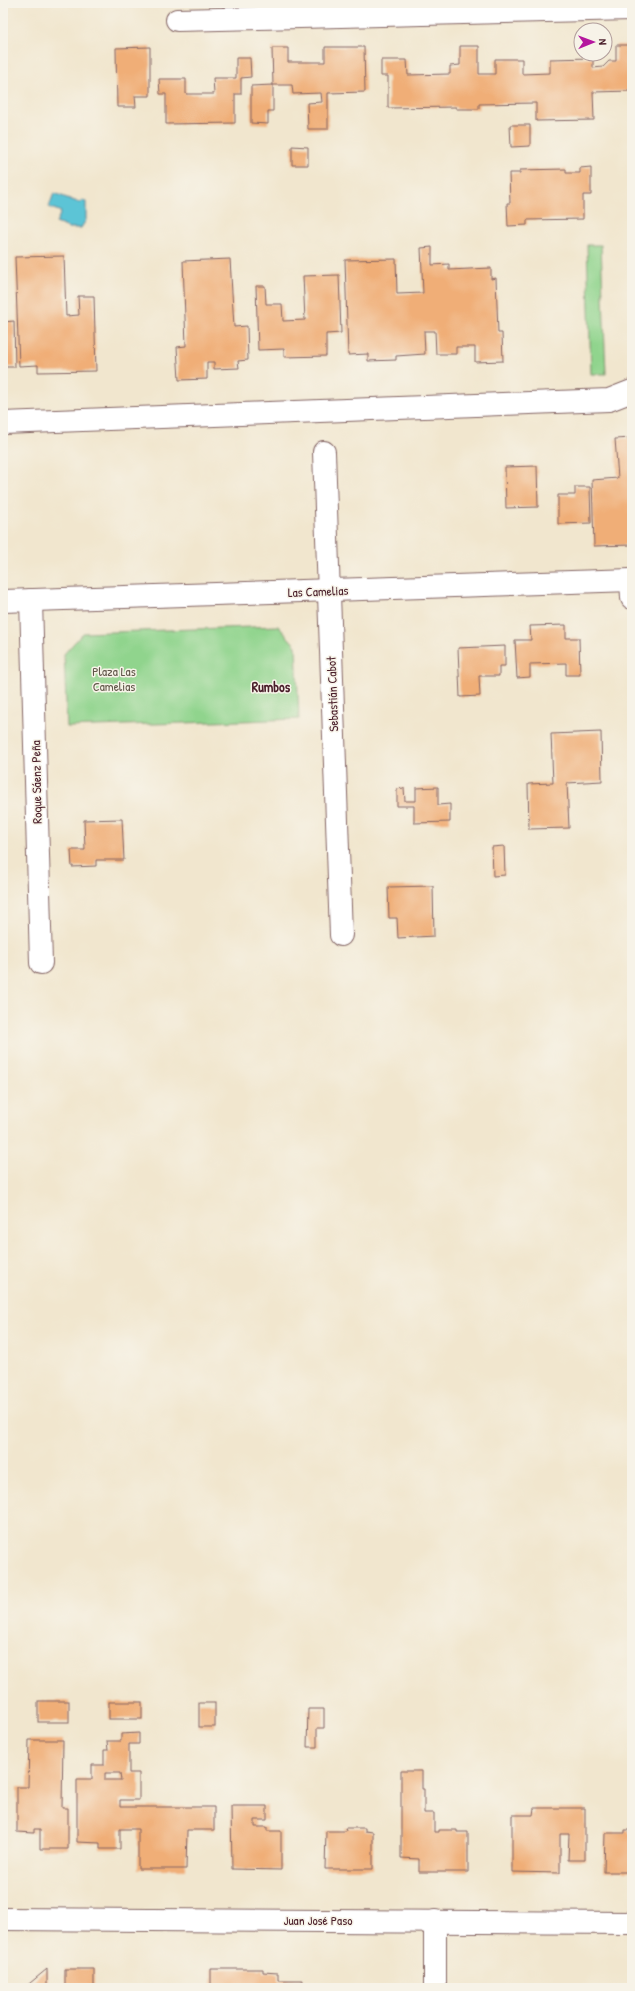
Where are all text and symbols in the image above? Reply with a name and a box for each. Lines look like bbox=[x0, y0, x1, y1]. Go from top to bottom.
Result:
north arrow bbox=[573, 22, 613, 62]
text: N bbox=[596, 39, 610, 45]
street label: Las Camelias bbox=[287, 581, 349, 601]
street label: Sebastián Cabot bbox=[322, 656, 342, 732]
park label: Plaza Las Camelias bbox=[92, 662, 136, 695]
district label: Rumbos bbox=[252, 677, 291, 696]
street label: Roque Sáenz Peña bbox=[26, 740, 46, 824]
street label: Juan José Paso bbox=[284, 1911, 352, 1929]

